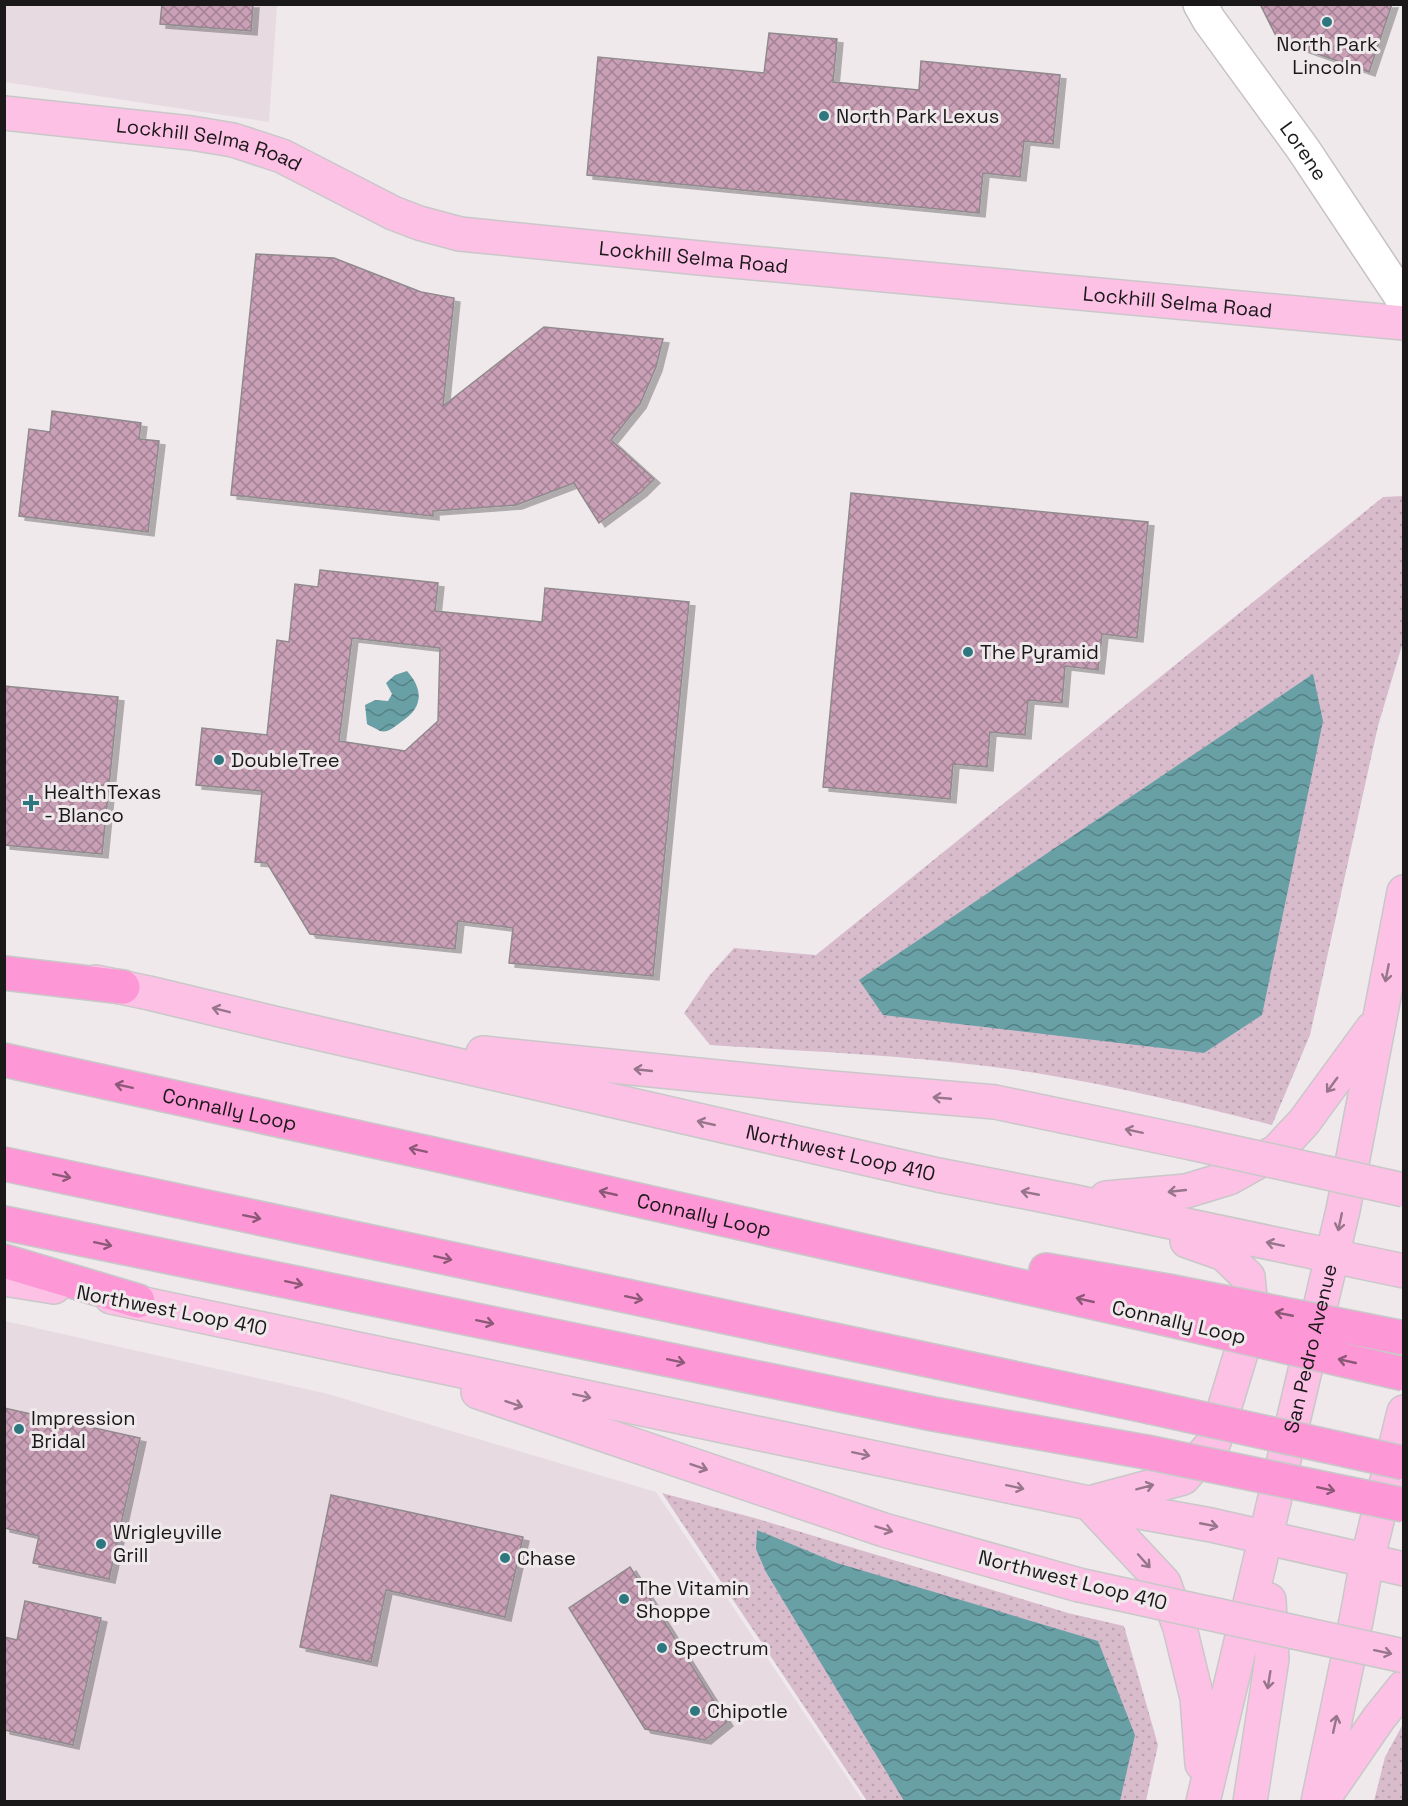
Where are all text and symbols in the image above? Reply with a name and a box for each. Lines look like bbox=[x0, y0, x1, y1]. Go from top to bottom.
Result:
marker: North Park Lincoln bbox=[1320, 15, 1334, 29]
place label: North Park Lincoln bbox=[1276, 31, 1378, 80]
place label: North Park Lexus bbox=[836, 103, 999, 129]
marker: North Park Lexus bbox=[817, 109, 831, 123]
street label: Lockhill Selma Road bbox=[115, 112, 306, 177]
street label: Lorene bbox=[1274, 116, 1333, 186]
street label: Lockhill Selma Road bbox=[598, 235, 789, 279]
street label: Lockhill Selma Road bbox=[1082, 280, 1273, 324]
place label: The Pyramid bbox=[980, 639, 1099, 665]
marker: The Pyramid bbox=[961, 645, 975, 659]
place label: DoubleTree bbox=[231, 747, 340, 773]
marker: DoubleTree bbox=[212, 753, 226, 767]
place label: HealthTexas - Blanco bbox=[44, 779, 161, 828]
marker: HealthTexas - Blanco bbox=[22, 794, 40, 812]
one-way arrow bbox=[1381, 963, 1392, 982]
one-way arrow bbox=[212, 1004, 231, 1016]
one-way arrow bbox=[634, 1064, 654, 1075]
one-way arrow bbox=[1326, 1076, 1338, 1092]
one-way arrow bbox=[115, 1080, 135, 1091]
street label: Connally Loop bbox=[160, 1082, 299, 1137]
one-way arrow bbox=[933, 1092, 953, 1103]
one-way arrow bbox=[696, 1116, 715, 1128]
street label: Northwest Loop 410 bbox=[743, 1118, 938, 1187]
one-way arrow bbox=[1125, 1125, 1144, 1137]
one-way arrow bbox=[408, 1144, 428, 1155]
one-way arrow bbox=[51, 1171, 71, 1182]
one-way arrow bbox=[1168, 1186, 1188, 1197]
one-way arrow bbox=[599, 1187, 618, 1198]
street label: Connally Loop bbox=[634, 1187, 774, 1243]
one-way arrow bbox=[1021, 1187, 1040, 1198]
one-way arrow bbox=[243, 1212, 262, 1224]
one-way arrow bbox=[1334, 1212, 1345, 1231]
one-way arrow bbox=[1266, 1238, 1286, 1249]
one-way arrow bbox=[93, 1239, 112, 1250]
one-way arrow bbox=[433, 1252, 452, 1264]
street label: San Pedro Avenue bbox=[1278, 1261, 1343, 1436]
one-way arrow bbox=[284, 1278, 303, 1289]
street label: Northwest Loop 410 bbox=[74, 1279, 270, 1341]
one-way arrow bbox=[624, 1293, 643, 1304]
one-way arrow bbox=[1076, 1294, 1095, 1306]
street label: Connally Loop bbox=[1109, 1294, 1249, 1350]
one-way arrow bbox=[1275, 1308, 1295, 1319]
one-way arrow bbox=[475, 1317, 494, 1328]
one-way arrow bbox=[1337, 1354, 1356, 1366]
one-way arrow bbox=[666, 1356, 685, 1367]
one-way arrow bbox=[572, 1391, 591, 1402]
one-way arrow bbox=[504, 1400, 523, 1411]
place label: Impression Bridal bbox=[31, 1405, 136, 1454]
marker: Impression Bridal bbox=[12, 1422, 26, 1436]
one-way arrow bbox=[851, 1449, 870, 1461]
one-way arrow bbox=[689, 1463, 708, 1474]
one-way arrow bbox=[1136, 1481, 1155, 1493]
one-way arrow bbox=[1005, 1482, 1024, 1493]
one-way arrow bbox=[1316, 1484, 1336, 1495]
place label: Wrigleyville Grill bbox=[113, 1519, 222, 1568]
one-way arrow bbox=[1198, 1520, 1218, 1531]
one-way arrow bbox=[874, 1524, 893, 1535]
marker: Wrigleyville Grill bbox=[94, 1537, 108, 1551]
street label: Northwest Loop 410 bbox=[976, 1544, 1170, 1616]
place label: Chase bbox=[517, 1545, 576, 1571]
marker: Chase bbox=[498, 1551, 512, 1565]
one-way arrow bbox=[1137, 1553, 1151, 1568]
place label: The Vitamin Shoppe bbox=[636, 1575, 749, 1624]
marker: The Vitamin Shoppe bbox=[617, 1592, 631, 1606]
place label: Spectrum bbox=[674, 1635, 769, 1661]
marker: Spectrum bbox=[655, 1641, 669, 1655]
one-way arrow bbox=[1373, 1647, 1392, 1658]
one-way arrow bbox=[1263, 1670, 1274, 1689]
place label: Chipotle bbox=[707, 1698, 788, 1724]
marker: Chipotle bbox=[688, 1704, 702, 1718]
one-way arrow bbox=[1329, 1714, 1341, 1733]

